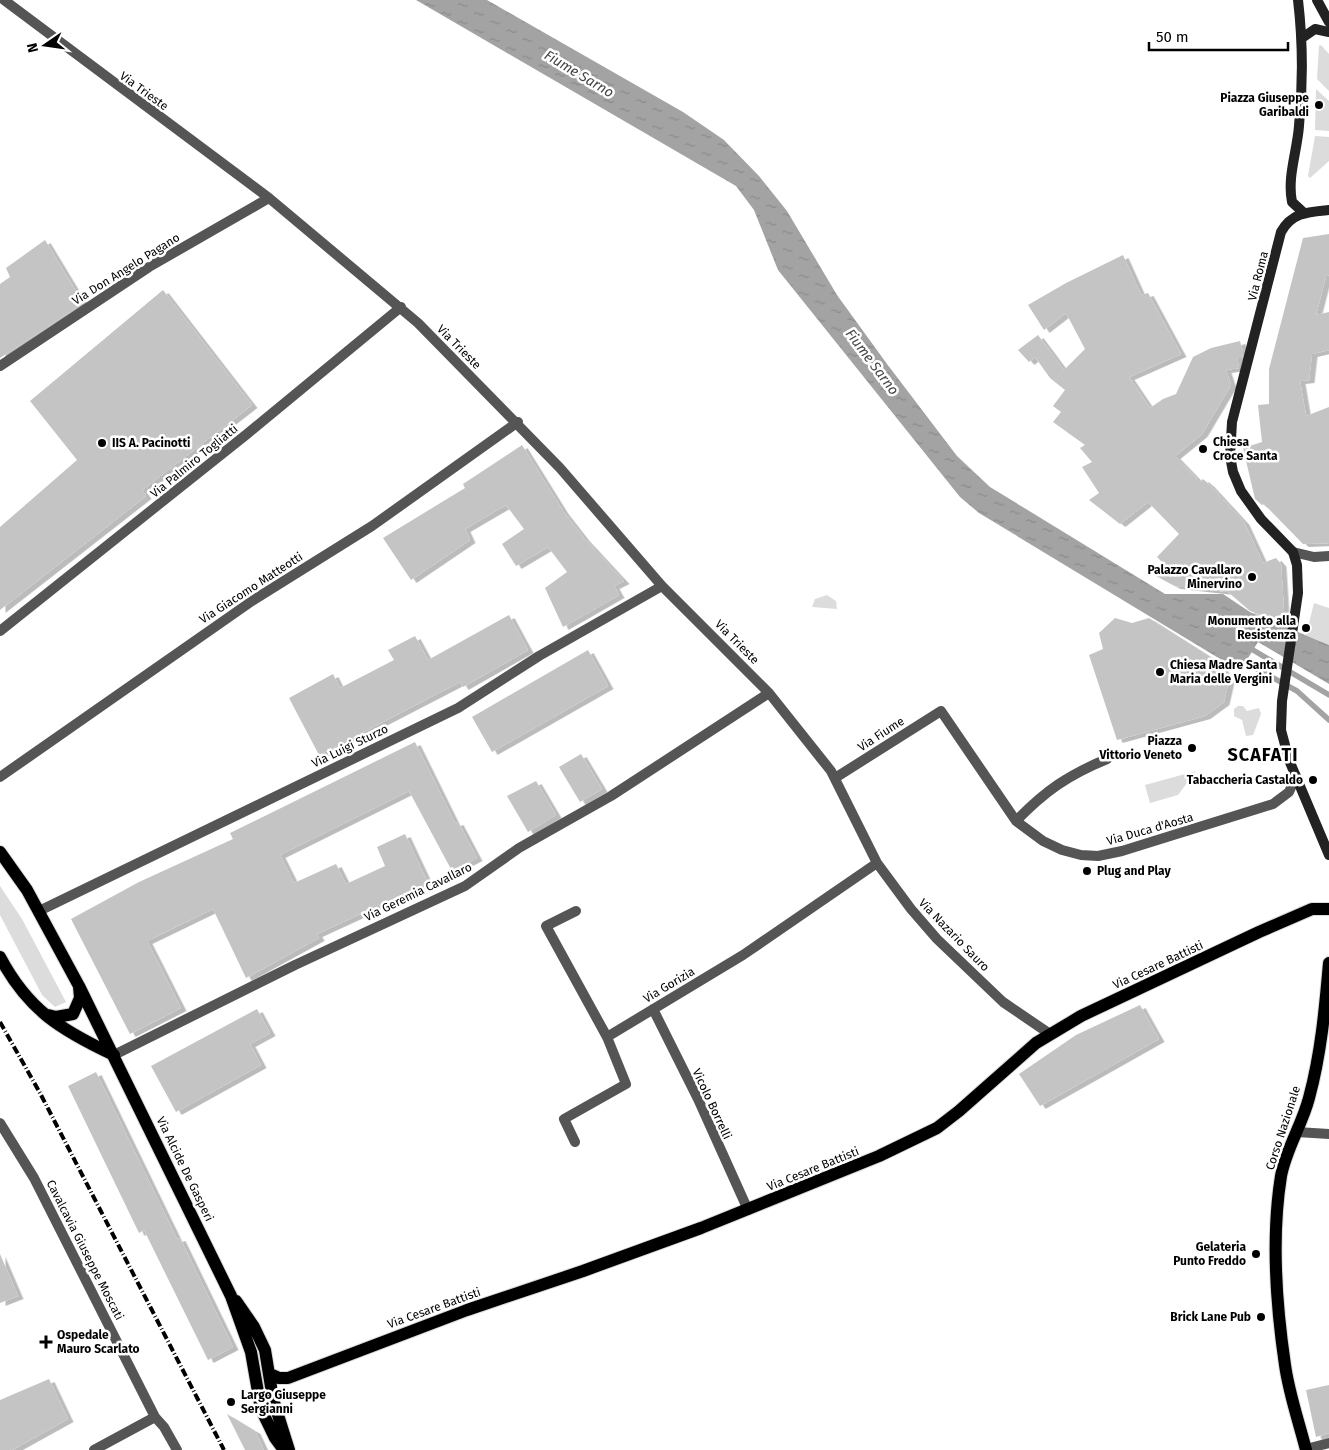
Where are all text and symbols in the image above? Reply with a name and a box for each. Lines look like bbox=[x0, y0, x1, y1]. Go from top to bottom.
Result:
north arrow bbox=[20, 20, 70, 70]
scale bar bbox=[1149, 20, 1288, 52]
text: 50 m bbox=[1156, 28, 1189, 46]
text: N bbox=[23, 41, 42, 54]
water label: Fiume Sarno bbox=[541, 47, 617, 101]
street label: Via Trieste bbox=[117, 69, 171, 113]
place label: Piazza Giuseppe Garibaldi bbox=[1220, 91, 1309, 119]
marker: Piazza Giuseppe Garibaldi bbox=[1313, 99, 1325, 111]
street label: Via Don Angelo Pagano bbox=[70, 230, 182, 308]
street label: Via Roma bbox=[1245, 250, 1271, 302]
street label: Via Trieste bbox=[434, 322, 484, 372]
water label: Fiume Sarno bbox=[842, 326, 902, 398]
street label: Via Palmiro Togliatti bbox=[147, 421, 241, 501]
place label: Chiesa Croce Santa bbox=[1213, 435, 1278, 463]
place label: IIS A. Pacinotti bbox=[112, 436, 191, 450]
marker: IIS A. Pacinotti bbox=[96, 437, 108, 449]
marker: Chiesa Croce Santa bbox=[1197, 443, 1209, 455]
street label: Via Giacomo Matteotti bbox=[197, 549, 305, 627]
place label: Palazzo Cavallaro Minervino bbox=[1147, 563, 1242, 591]
marker: Palazzo Cavallaro Minervino bbox=[1246, 571, 1258, 583]
place label: Monumento alla Resistenza bbox=[1208, 614, 1296, 642]
street label: Via Trieste bbox=[712, 617, 762, 667]
marker: Monumento alla Resistenza bbox=[1300, 622, 1312, 634]
place label: Chiesa Madre Santa Maria delle Vergini bbox=[1170, 658, 1278, 686]
marker: Chiesa Madre Santa Maria delle Vergini bbox=[1154, 666, 1166, 678]
street label: Via Fiume bbox=[855, 714, 907, 754]
street label: Via Luigi Sturzo bbox=[310, 721, 390, 771]
place label: Piazza Vittorio Veneto bbox=[1099, 734, 1182, 762]
marker: Piazza Vittorio Veneto bbox=[1186, 742, 1198, 754]
district label: SCAFATI bbox=[1228, 744, 1298, 766]
place label: Tabaccheria Castaldo bbox=[1187, 773, 1303, 787]
marker: Tabaccheria Castaldo bbox=[1307, 774, 1319, 786]
street label: Via Duca d'Aosta bbox=[1105, 810, 1195, 848]
street label: Via Geremia Cavallaro bbox=[362, 860, 474, 924]
place label: Plug and Play bbox=[1097, 864, 1171, 878]
marker: Plug and Play bbox=[1081, 865, 1093, 877]
street label: Via Nazario Sauro bbox=[916, 896, 992, 974]
street label: Via Cesare Battisti bbox=[1111, 938, 1205, 992]
street label: Via Gorizia bbox=[641, 964, 697, 1006]
street label: Vicolo Borrelli bbox=[690, 1066, 734, 1142]
street label: Corso Nazionale bbox=[1263, 1084, 1303, 1172]
street label: Via Alcide De Gasperi bbox=[154, 1114, 216, 1224]
street label: Via Cesare Battisti bbox=[765, 1144, 861, 1194]
street label: Cavalcavia Giuseppe Moscati bbox=[43, 1178, 127, 1322]
place label: Gelateria Punto Freddo bbox=[1173, 1240, 1246, 1268]
marker: Gelateria Punto Freddo bbox=[1250, 1248, 1262, 1260]
street label: Via Cesare Battisti bbox=[386, 1285, 482, 1331]
place label: Brick Lane Pub bbox=[1170, 1310, 1251, 1324]
marker: Brick Lane Pub bbox=[1255, 1311, 1267, 1323]
place label: Ospedale Mauro Scarlato bbox=[57, 1328, 140, 1356]
marker: Ospedale Mauro Scarlato bbox=[39, 1335, 53, 1349]
place label: Largo Giuseppe Sergianni bbox=[241, 1388, 326, 1416]
marker: Largo Giuseppe Sergianni bbox=[225, 1396, 237, 1408]

